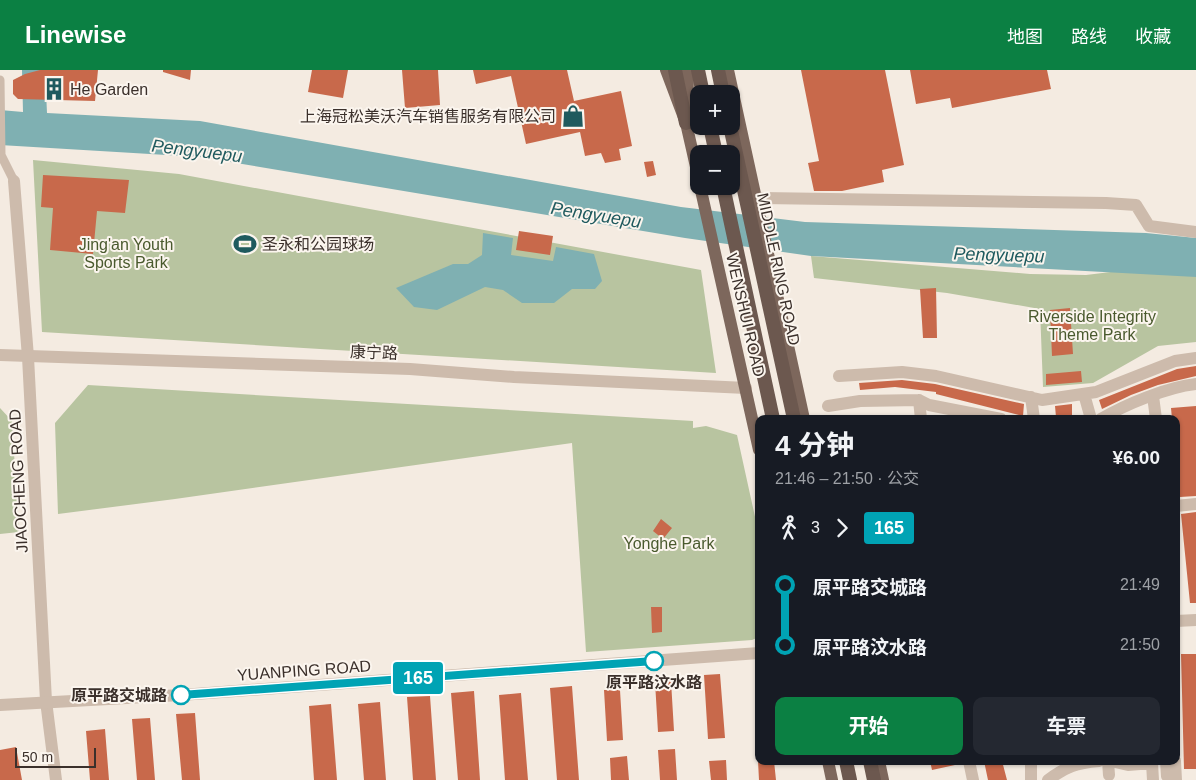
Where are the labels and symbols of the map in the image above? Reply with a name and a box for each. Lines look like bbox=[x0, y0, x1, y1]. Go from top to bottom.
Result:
building icon: He Garden bbox=[41, 76, 67, 102]
place label: He Garden bbox=[70, 81, 148, 98]
shop icon: 上海冠松美沃汽车销售服务有限公司 bbox=[560, 103, 586, 129]
place label: 上海冠松美沃汽车销售服务有限公司 bbox=[300, 108, 556, 125]
water label: Pengyuepu bbox=[151, 136, 243, 166]
street label: MIDDLE RING ROAD bbox=[754, 191, 803, 347]
water label: Pengyuepu bbox=[549, 198, 643, 232]
sports icon: 圣永和公园球场 bbox=[232, 231, 258, 257]
park label: Jing'an Youth Sports Park bbox=[79, 236, 173, 271]
place label: 圣永和公园球场 bbox=[262, 236, 374, 253]
water label: Pengyuepu bbox=[953, 243, 1045, 267]
street label: WENSHUI ROAD bbox=[723, 252, 768, 379]
park label: Riverside Integrity Theme Park bbox=[1028, 308, 1156, 343]
street label: 康宁路 bbox=[350, 343, 398, 362]
street label: JIAOCHENG ROAD bbox=[6, 409, 31, 553]
park label: Yonghe Park bbox=[623, 535, 716, 552]
marker: 原平路汶水路 bbox=[644, 651, 664, 671]
street label: YUANPING ROAD bbox=[236, 657, 372, 684]
line badge: 165 bbox=[389, 662, 447, 694]
place label: 原平路汶水路 bbox=[606, 674, 702, 691]
marker: 原平路交城路 bbox=[171, 685, 191, 705]
place label: 原平路交城路 bbox=[71, 686, 167, 704]
scale bar bbox=[15, 745, 96, 768]

